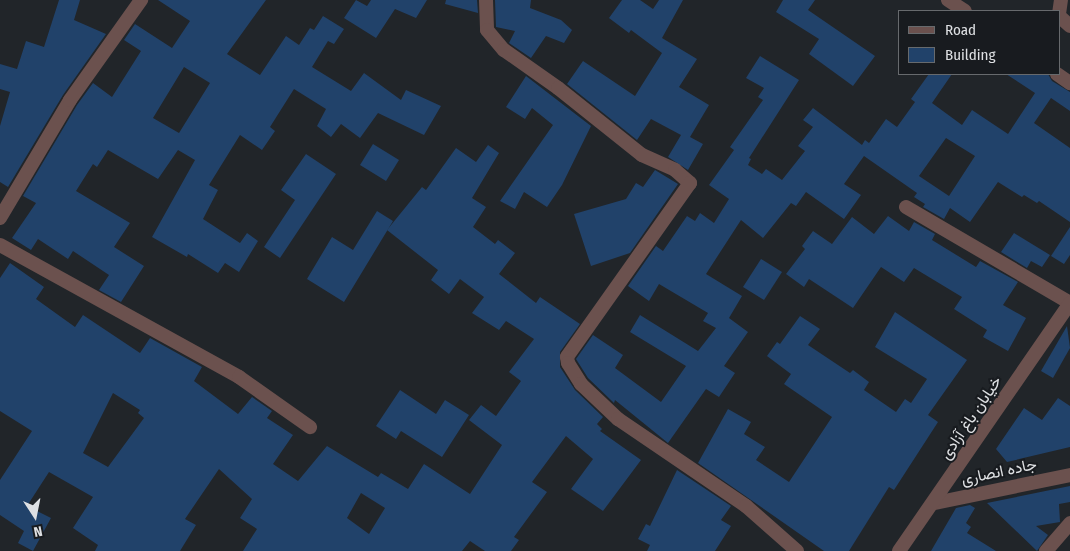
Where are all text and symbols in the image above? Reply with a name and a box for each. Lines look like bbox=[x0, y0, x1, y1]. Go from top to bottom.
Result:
legend bbox=[898, 10, 1060, 75]
text: Road bbox=[945, 21, 976, 39]
text: Building bbox=[945, 46, 996, 64]
street label: خیابان باغ آزادی bbox=[936, 373, 1006, 463]
street label: جاده انصاری bbox=[959, 455, 1039, 489]
north arrow bbox=[10, 491, 60, 541]
text: N bbox=[32, 522, 44, 540]

